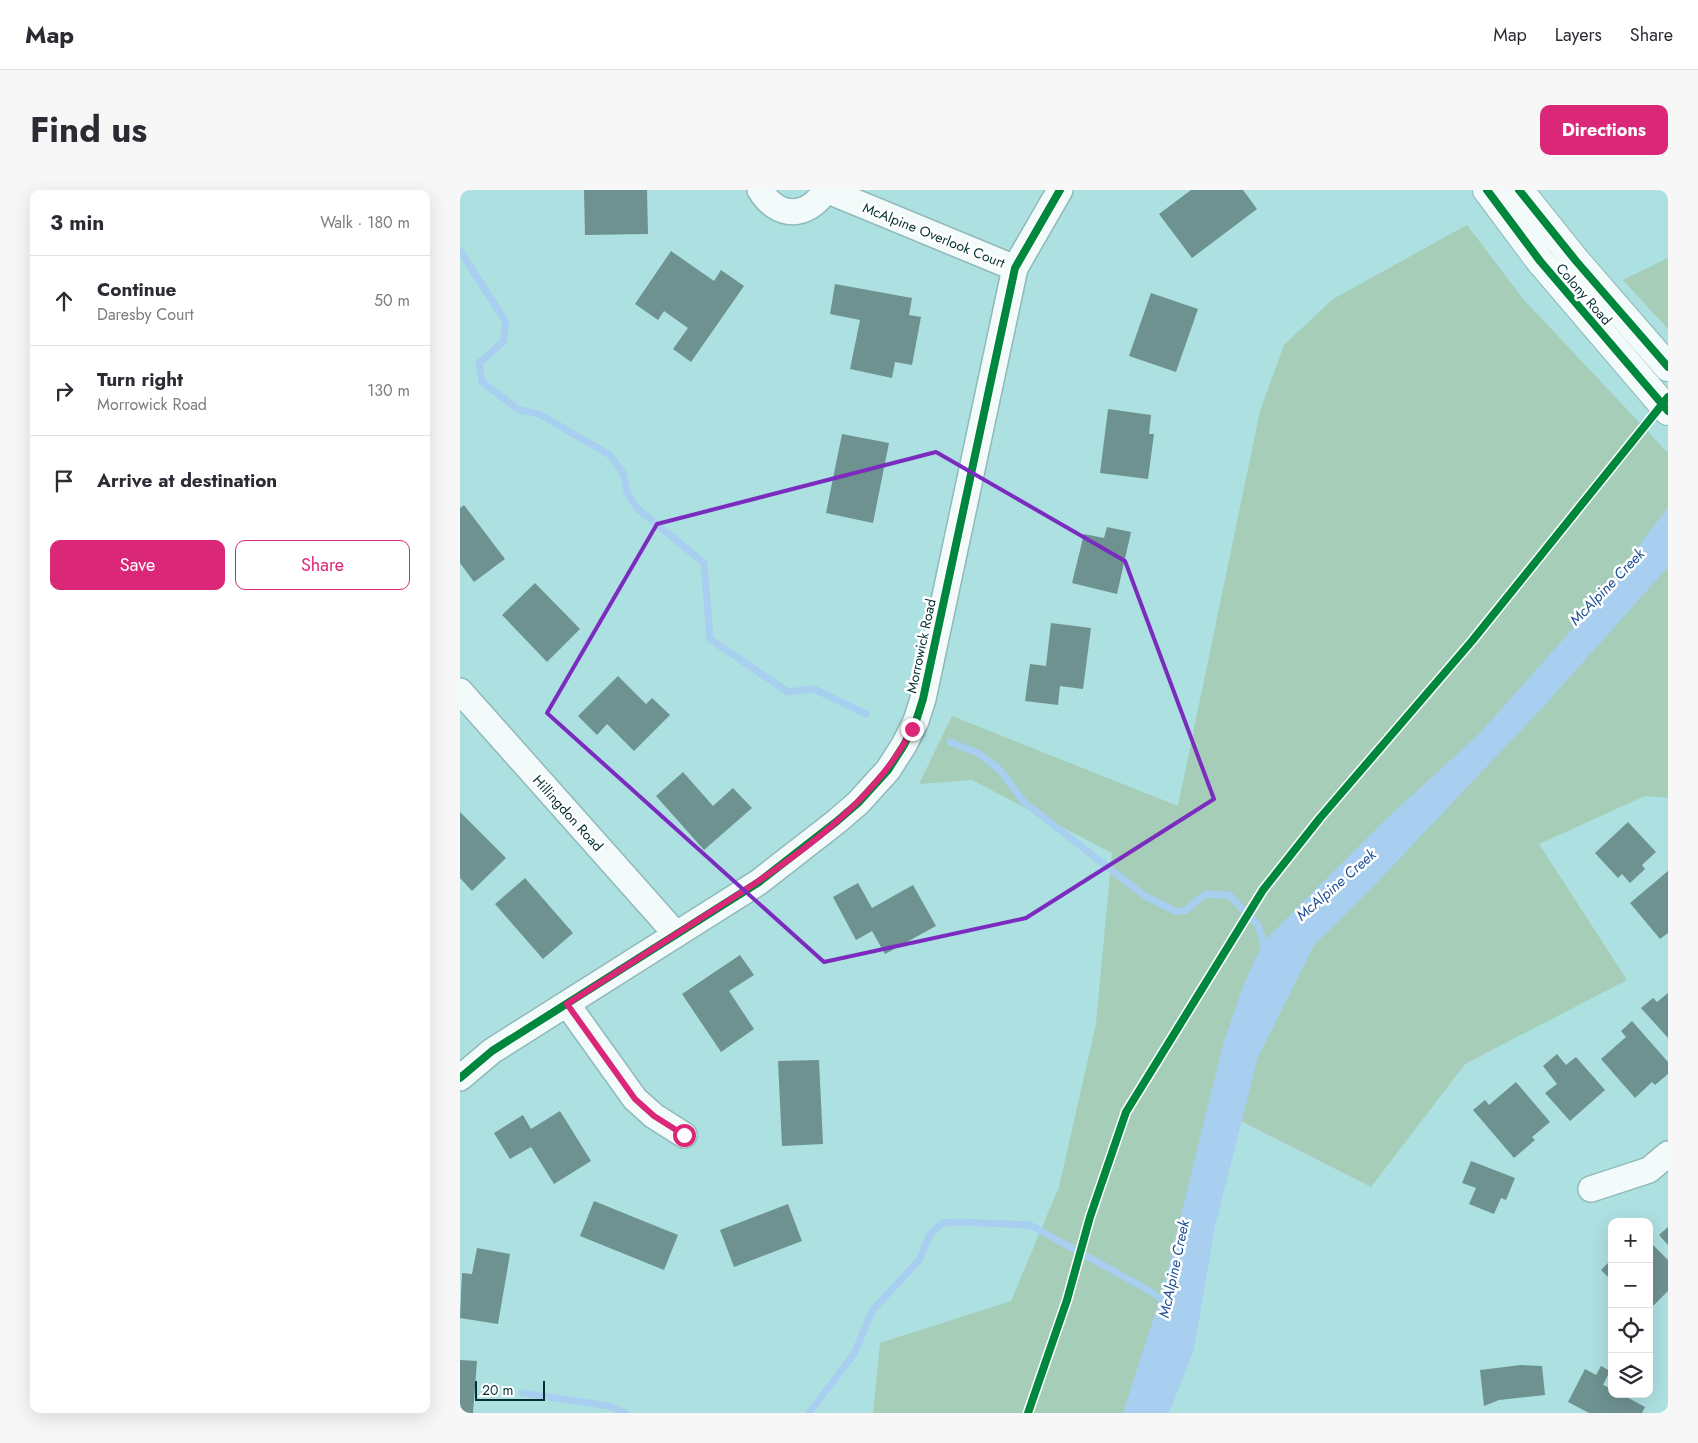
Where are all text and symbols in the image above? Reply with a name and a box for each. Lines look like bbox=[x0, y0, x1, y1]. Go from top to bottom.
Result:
text: Map bbox=[25, 17, 74, 52]
text: Map bbox=[1493, 22, 1527, 48]
text: Layers bbox=[1555, 22, 1602, 48]
text: Share bbox=[1630, 22, 1673, 48]
text: Find us bbox=[30, 105, 147, 155]
button: Directions bbox=[1540, 105, 1668, 155]
street label: McAlpine Overlook Court bbox=[860, 197, 1009, 273]
text: 3 min bbox=[50, 208, 104, 238]
text: Walk · 180 m bbox=[320, 211, 410, 234]
street label: Colony Road bbox=[1552, 259, 1616, 329]
text: Continue bbox=[97, 276, 176, 303]
icon: ahead bbox=[50, 287, 78, 315]
text: 50 m bbox=[374, 289, 410, 312]
text: Daresby Court bbox=[97, 303, 194, 326]
text: Turn right bbox=[97, 366, 183, 393]
icon: right bbox=[50, 377, 78, 405]
text: 130 m bbox=[367, 379, 410, 402]
text: Morrowick Road bbox=[97, 393, 207, 416]
icon: arrive bbox=[50, 467, 78, 495]
text: Arrive at destination bbox=[97, 467, 277, 494]
button: Save bbox=[50, 540, 225, 590]
button: Share bbox=[235, 540, 410, 590]
water label: McAlpine Creek bbox=[1565, 543, 1650, 630]
street label: Morrowick Road bbox=[901, 597, 941, 695]
route end bbox=[901, 718, 924, 741]
street label: Hillingdon Road bbox=[528, 770, 608, 856]
water label: McAlpine Creek bbox=[1291, 844, 1381, 926]
route start bbox=[673, 1124, 696, 1147]
water label: McAlpine Creek bbox=[1153, 1217, 1195, 1320]
map controls bbox=[1608, 1218, 1653, 1398]
button: + bbox=[1608, 1218, 1653, 1263]
button: − bbox=[1608, 1263, 1653, 1308]
button: locate bbox=[1608, 1308, 1653, 1353]
button: layers bbox=[1608, 1353, 1653, 1398]
scale bar bbox=[475, 1378, 545, 1401]
text: 20 m bbox=[482, 1380, 514, 1400]

